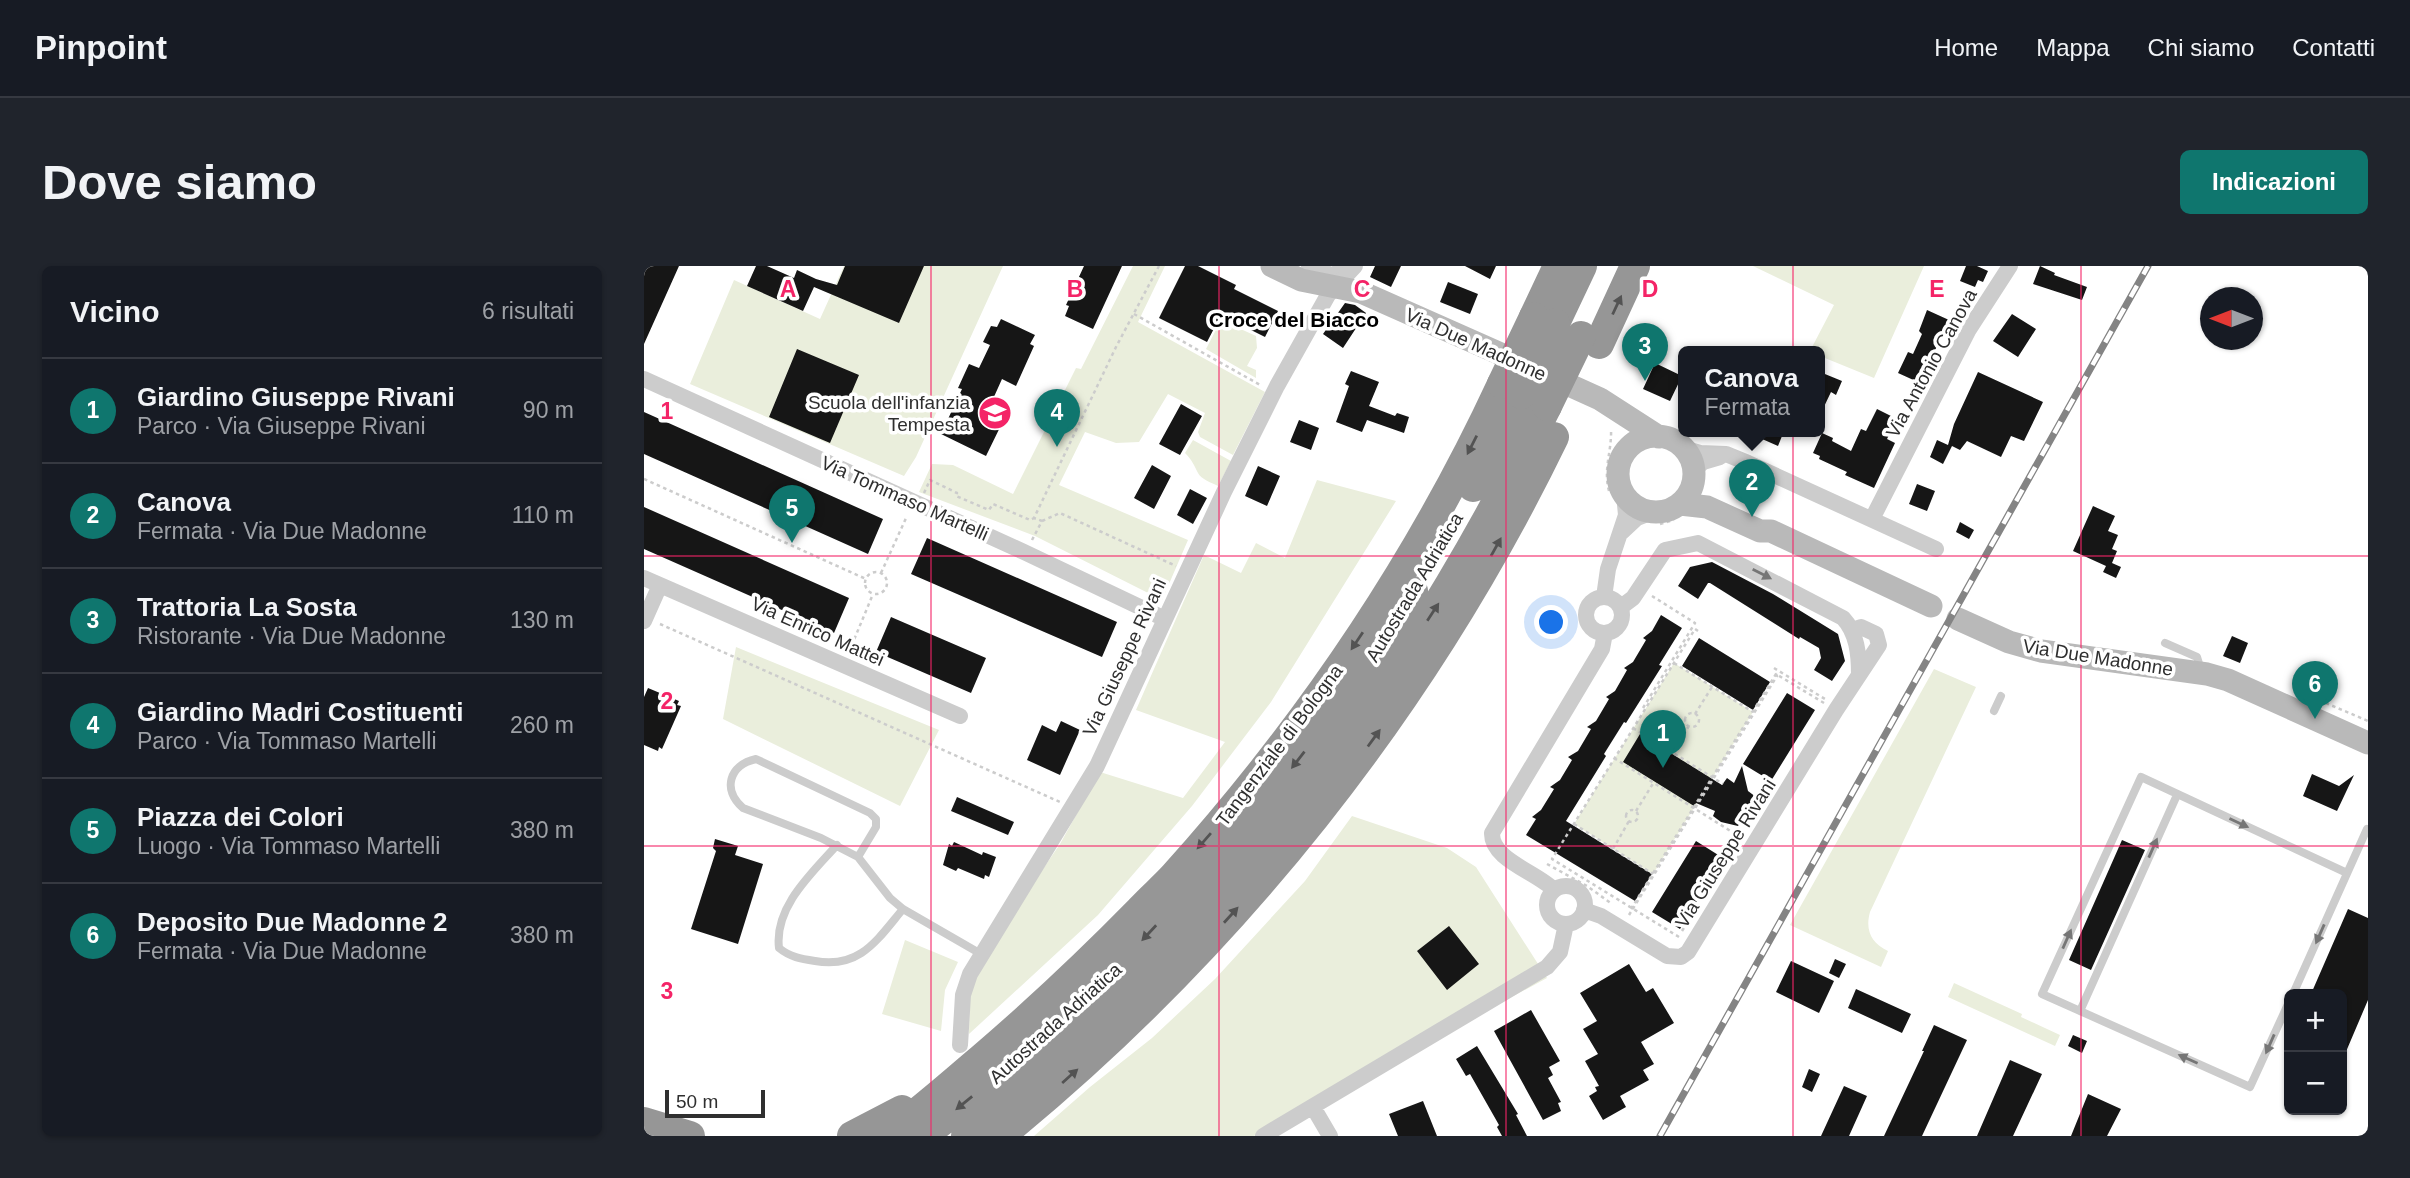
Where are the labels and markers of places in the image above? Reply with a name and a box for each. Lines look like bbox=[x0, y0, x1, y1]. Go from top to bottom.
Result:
pin: 3 bbox=[1622, 323, 1668, 381]
pin: 4 bbox=[1034, 389, 1080, 447]
place label: Scuola dell'infanzia Tempesta bbox=[808, 392, 970, 435]
school or university icon: Scuola dell'infanzia Tempesta bbox=[976, 394, 1014, 432]
pin: 2 bbox=[1729, 459, 1775, 517]
pin: 5 bbox=[769, 485, 815, 543]
pin: 6 bbox=[2292, 661, 2338, 719]
pin: 1 bbox=[1640, 710, 1686, 768]

